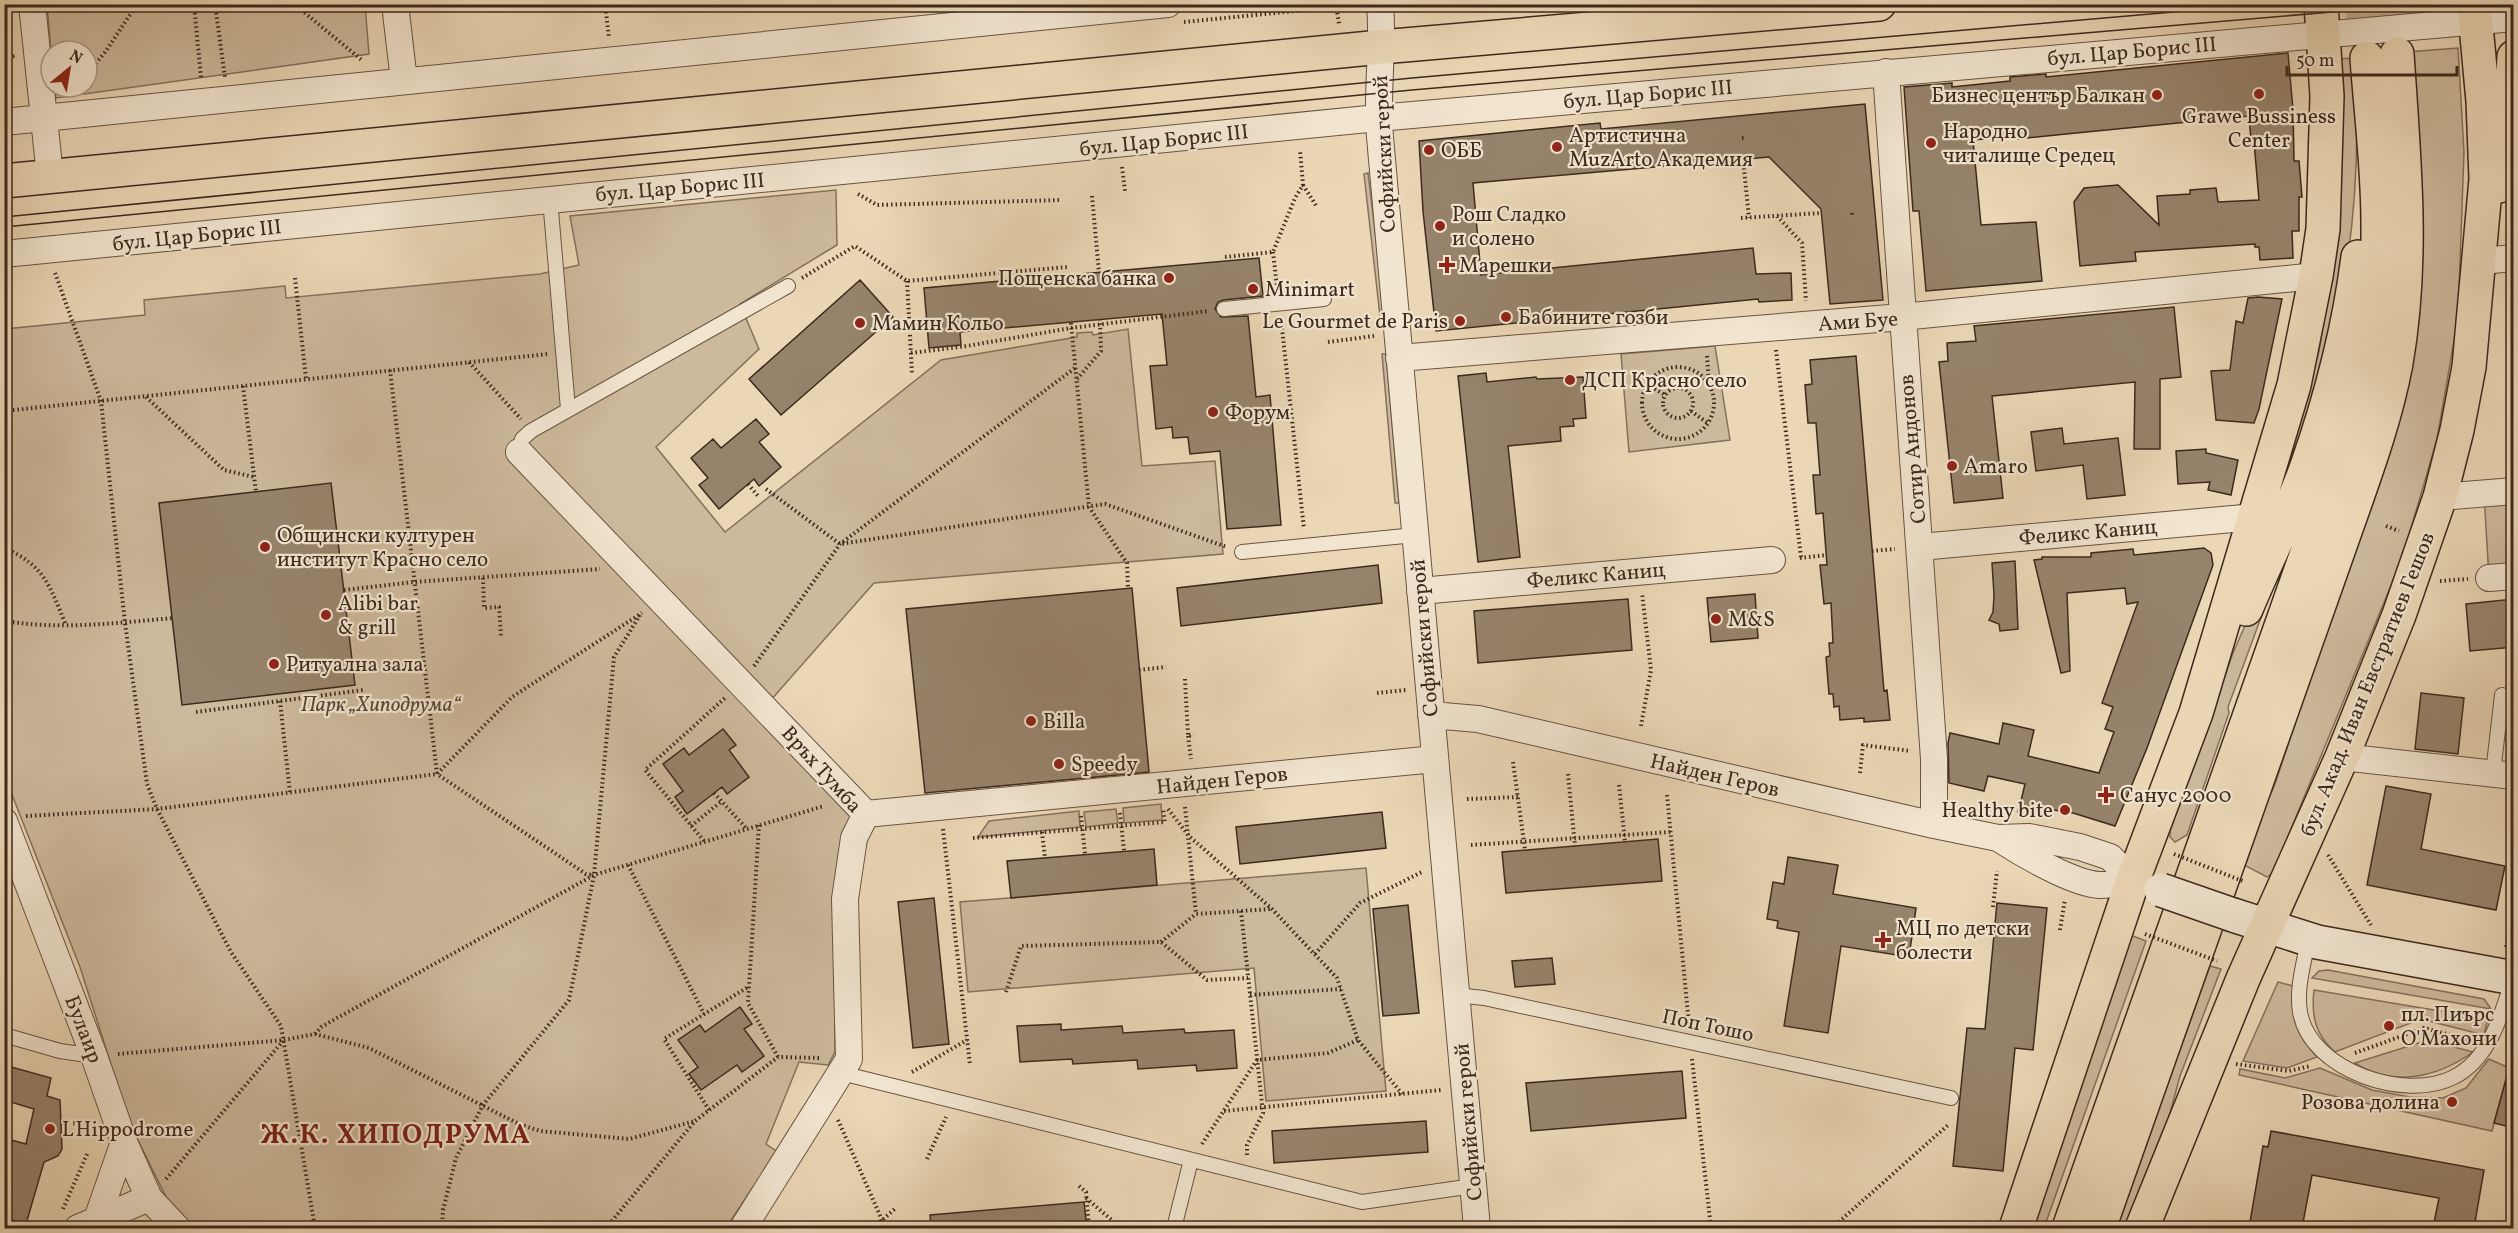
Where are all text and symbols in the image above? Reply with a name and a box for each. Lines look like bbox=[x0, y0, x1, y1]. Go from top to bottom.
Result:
street label: бул. Цар Борис III bbox=[2046, 31, 2218, 74]
north arrow bbox=[39, 39, 99, 99]
scale bar bbox=[2287, 39, 2456, 77]
text: N bbox=[65, 45, 86, 70]
text: 50 m bbox=[2296, 49, 2335, 74]
street label: Софийски герой bbox=[1367, 74, 1404, 233]
street label: бул. Цар Борис III bbox=[1562, 74, 1734, 117]
place label: Бизнес център Балкан bbox=[1931, 82, 2145, 111]
marker: Grawe Bussiness Center bbox=[2252, 87, 2266, 101]
marker: Бизнес център Балкан bbox=[2150, 88, 2164, 102]
place label: Grawe Bussiness Center bbox=[2182, 103, 2336, 156]
street label: бул. Цар Борис III bbox=[1078, 118, 1250, 165]
place label: Народно читалище Средец bbox=[1943, 118, 2115, 171]
place label: Артистична MuzArto Академия bbox=[1569, 122, 1753, 175]
marker: Народно читалище Средец bbox=[1924, 136, 1938, 150]
place label: ОББ bbox=[1441, 137, 1482, 166]
marker: Артистична MuzArto Академия bbox=[1550, 140, 1564, 154]
marker: ОББ bbox=[1422, 143, 1436, 157]
street label: бул. Цар Борис III bbox=[594, 167, 766, 210]
place label: Рош Сладко и солено bbox=[1452, 201, 1566, 254]
street label: бул. Цар Борис III bbox=[111, 213, 283, 260]
marker: Рош Сладко и солено bbox=[1433, 219, 1447, 233]
place label: Марешки bbox=[1459, 252, 1552, 281]
marker: Марешки bbox=[1440, 258, 1454, 272]
place label: Пощенска банка bbox=[998, 265, 1157, 294]
marker: Пощенска банка bbox=[1162, 271, 1176, 285]
place label: Minimart bbox=[1265, 276, 1355, 305]
marker: Minimart bbox=[1246, 282, 1260, 296]
place label: Бабините гозби bbox=[1518, 304, 1669, 333]
street label: Ами Буе bbox=[1817, 305, 1899, 340]
place label: Le Gourmet de Paris bbox=[1262, 308, 1448, 337]
place label: Мамин Кольо bbox=[872, 310, 1004, 339]
marker: Бабините гозби bbox=[1499, 310, 1513, 324]
marker: Le Gourmet de Paris bbox=[1453, 314, 1467, 328]
marker: Мамин Кольо bbox=[853, 316, 867, 330]
place label: ДСП Красно село bbox=[1582, 367, 1747, 396]
marker: ДСП Красно село bbox=[1563, 373, 1577, 387]
street label: Сотир Андонов bbox=[1893, 373, 1934, 525]
place label: Форум bbox=[1225, 399, 1290, 428]
marker: Форум bbox=[1206, 405, 1220, 419]
place label: Amaro bbox=[1964, 453, 2028, 482]
marker: Amaro bbox=[1945, 459, 1959, 473]
street label: Феликс Каниц bbox=[2018, 513, 2159, 554]
place label: Общински културен институт Красно село bbox=[277, 522, 488, 575]
street label: бул. Акад. Иван Евстратиев Гешов bbox=[2294, 528, 2443, 841]
marker: Общински културен институт Красно село bbox=[258, 540, 272, 554]
street label: Феликс Каниц bbox=[1526, 556, 1667, 597]
street label: Софийски герой bbox=[1404, 558, 1447, 718]
place label: Alibi bar & grill bbox=[338, 590, 418, 643]
place label: M&S bbox=[1728, 606, 1775, 635]
marker: Alibi bar & grill bbox=[319, 608, 333, 622]
marker: M&S bbox=[1709, 612, 1723, 626]
place label: Ритуална зала bbox=[286, 651, 424, 680]
marker: Ритуална зала bbox=[267, 657, 281, 671]
park label: Парк „Хиподрума“ bbox=[301, 691, 462, 720]
place label: Billa bbox=[1043, 708, 1085, 737]
marker: Billa bbox=[1024, 714, 1038, 728]
street label: Връх Тумба bbox=[774, 720, 868, 820]
street label: Найден Геров bbox=[1647, 747, 1782, 805]
place label: Speedy bbox=[1071, 751, 1138, 780]
marker: Speedy bbox=[1052, 757, 1066, 771]
street label: Найден Геров bbox=[1155, 760, 1289, 803]
place label: Санус 2000 bbox=[2120, 782, 2231, 811]
marker: Санус 2000 bbox=[2097, 786, 2115, 804]
place label: Healthy bite bbox=[1942, 797, 2053, 826]
marker: Healthy bite bbox=[2058, 803, 2072, 817]
place label: МЦ по детски болести bbox=[1896, 915, 2030, 968]
marker: МЦ по детски болести bbox=[1874, 931, 1892, 949]
street label: Булаир bbox=[56, 991, 109, 1068]
place label: пл. Пиърс О'Махони bbox=[2401, 1001, 2498, 1054]
street label: Поп Тошо bbox=[1659, 1003, 1756, 1050]
marker: пл. Пиърс О'Махони bbox=[2382, 1019, 2396, 1033]
street label: Софийски герой bbox=[1448, 1042, 1491, 1202]
place label: Розова долина bbox=[2301, 1089, 2440, 1118]
marker: Розова долина bbox=[2445, 1095, 2459, 1109]
place label: L'Hippodrome bbox=[62, 1116, 193, 1145]
district label: Ж.К. ХИПОДРУМА bbox=[261, 1117, 531, 1155]
marker: L'Hippodrome bbox=[43, 1122, 57, 1136]

